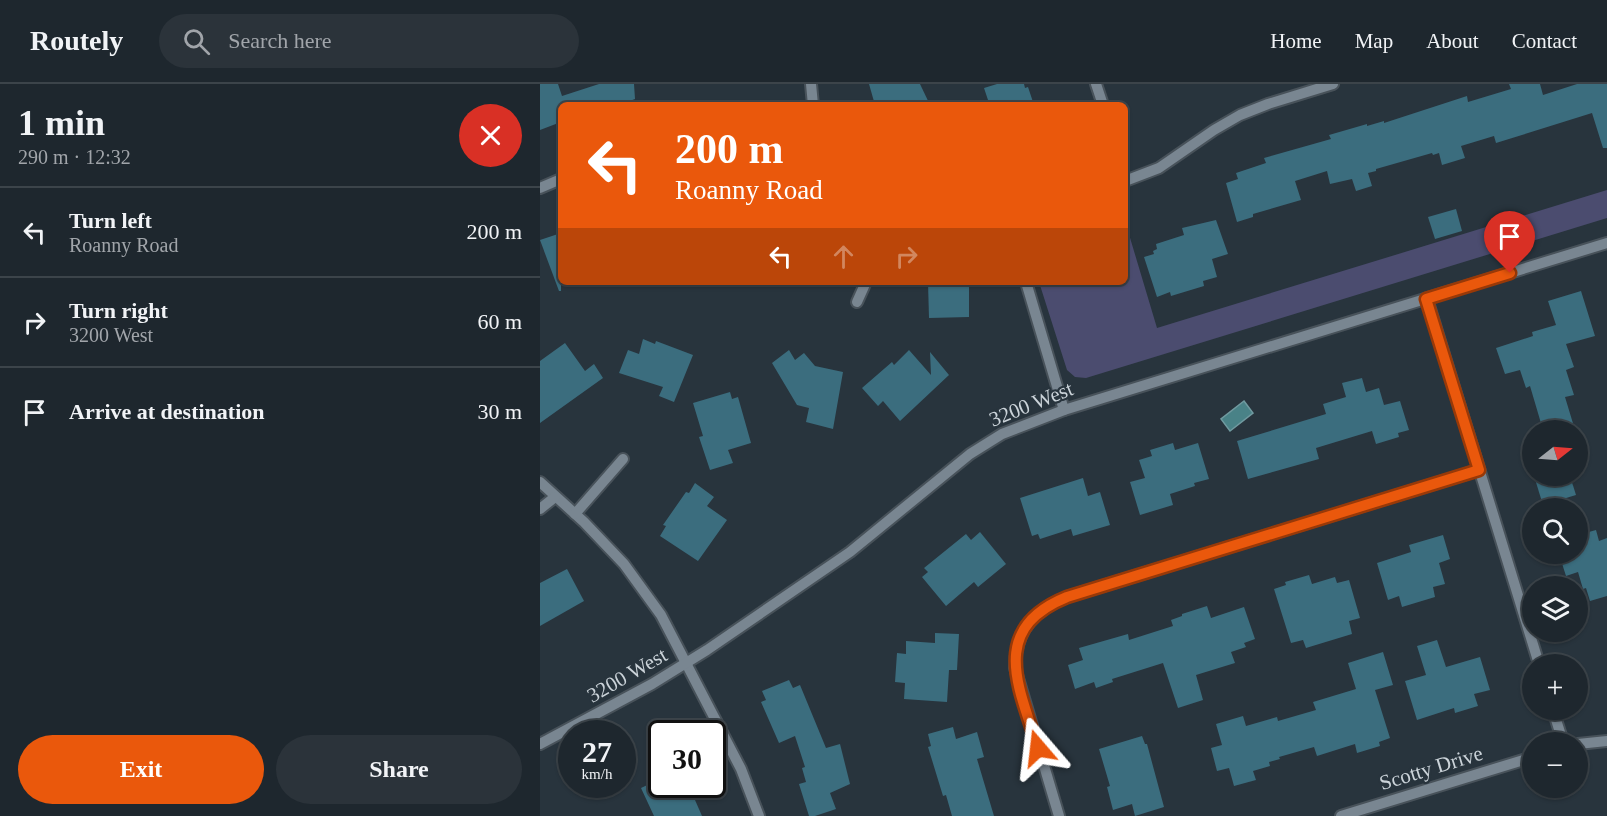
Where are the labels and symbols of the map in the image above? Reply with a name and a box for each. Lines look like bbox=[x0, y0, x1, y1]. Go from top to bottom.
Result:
pin bbox=[1484, 211, 1535, 273]
street label: 3200 West bbox=[986, 376, 1077, 432]
north arrow bbox=[1522, 420, 1588, 486]
street label: 3200 West bbox=[583, 642, 671, 707]
position arrow bbox=[1006, 716, 1070, 780]
speed limit sign: 30 bbox=[648, 720, 726, 798]
street label: Scotty Drive bbox=[1376, 741, 1486, 795]

